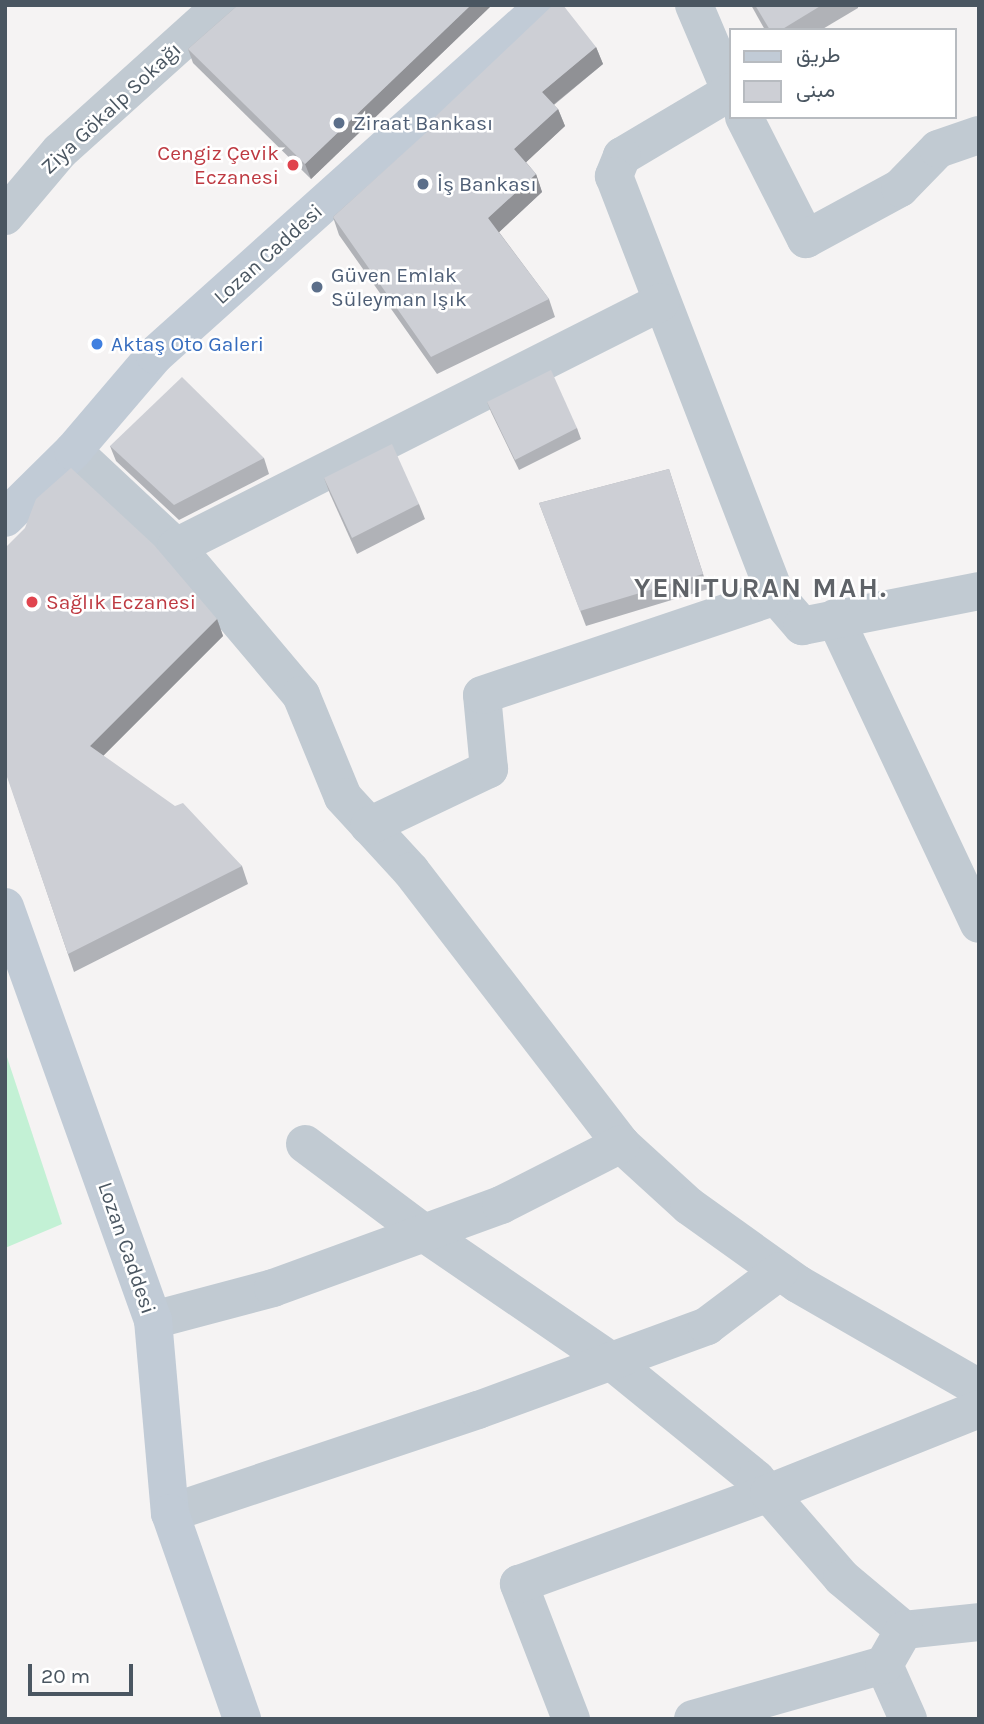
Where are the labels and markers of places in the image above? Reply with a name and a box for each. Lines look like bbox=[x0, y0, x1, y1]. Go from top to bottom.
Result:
place label: Ziraat Bankası bbox=[353, 110, 493, 136]
marker: Ziraat Bankası bbox=[331, 115, 347, 131]
place label: Cengiz Çevik Eczanesi bbox=[157, 140, 279, 190]
marker: Cengiz Çevik Eczanesi bbox=[285, 157, 301, 173]
place label: İş Bankası bbox=[437, 171, 537, 197]
marker: İş Bankası bbox=[415, 176, 431, 192]
place label: Güven Emlak Süleyman Işık bbox=[331, 262, 467, 312]
marker: Güven Emlak Süleyman Işık bbox=[309, 279, 325, 295]
place label: Aktaş Oto Galeri bbox=[111, 331, 264, 357]
marker: Aktaş Oto Galeri bbox=[89, 336, 105, 352]
place label: Sağlık Eczanesi bbox=[46, 589, 196, 615]
marker: Sağlık Eczanesi bbox=[24, 594, 40, 610]

